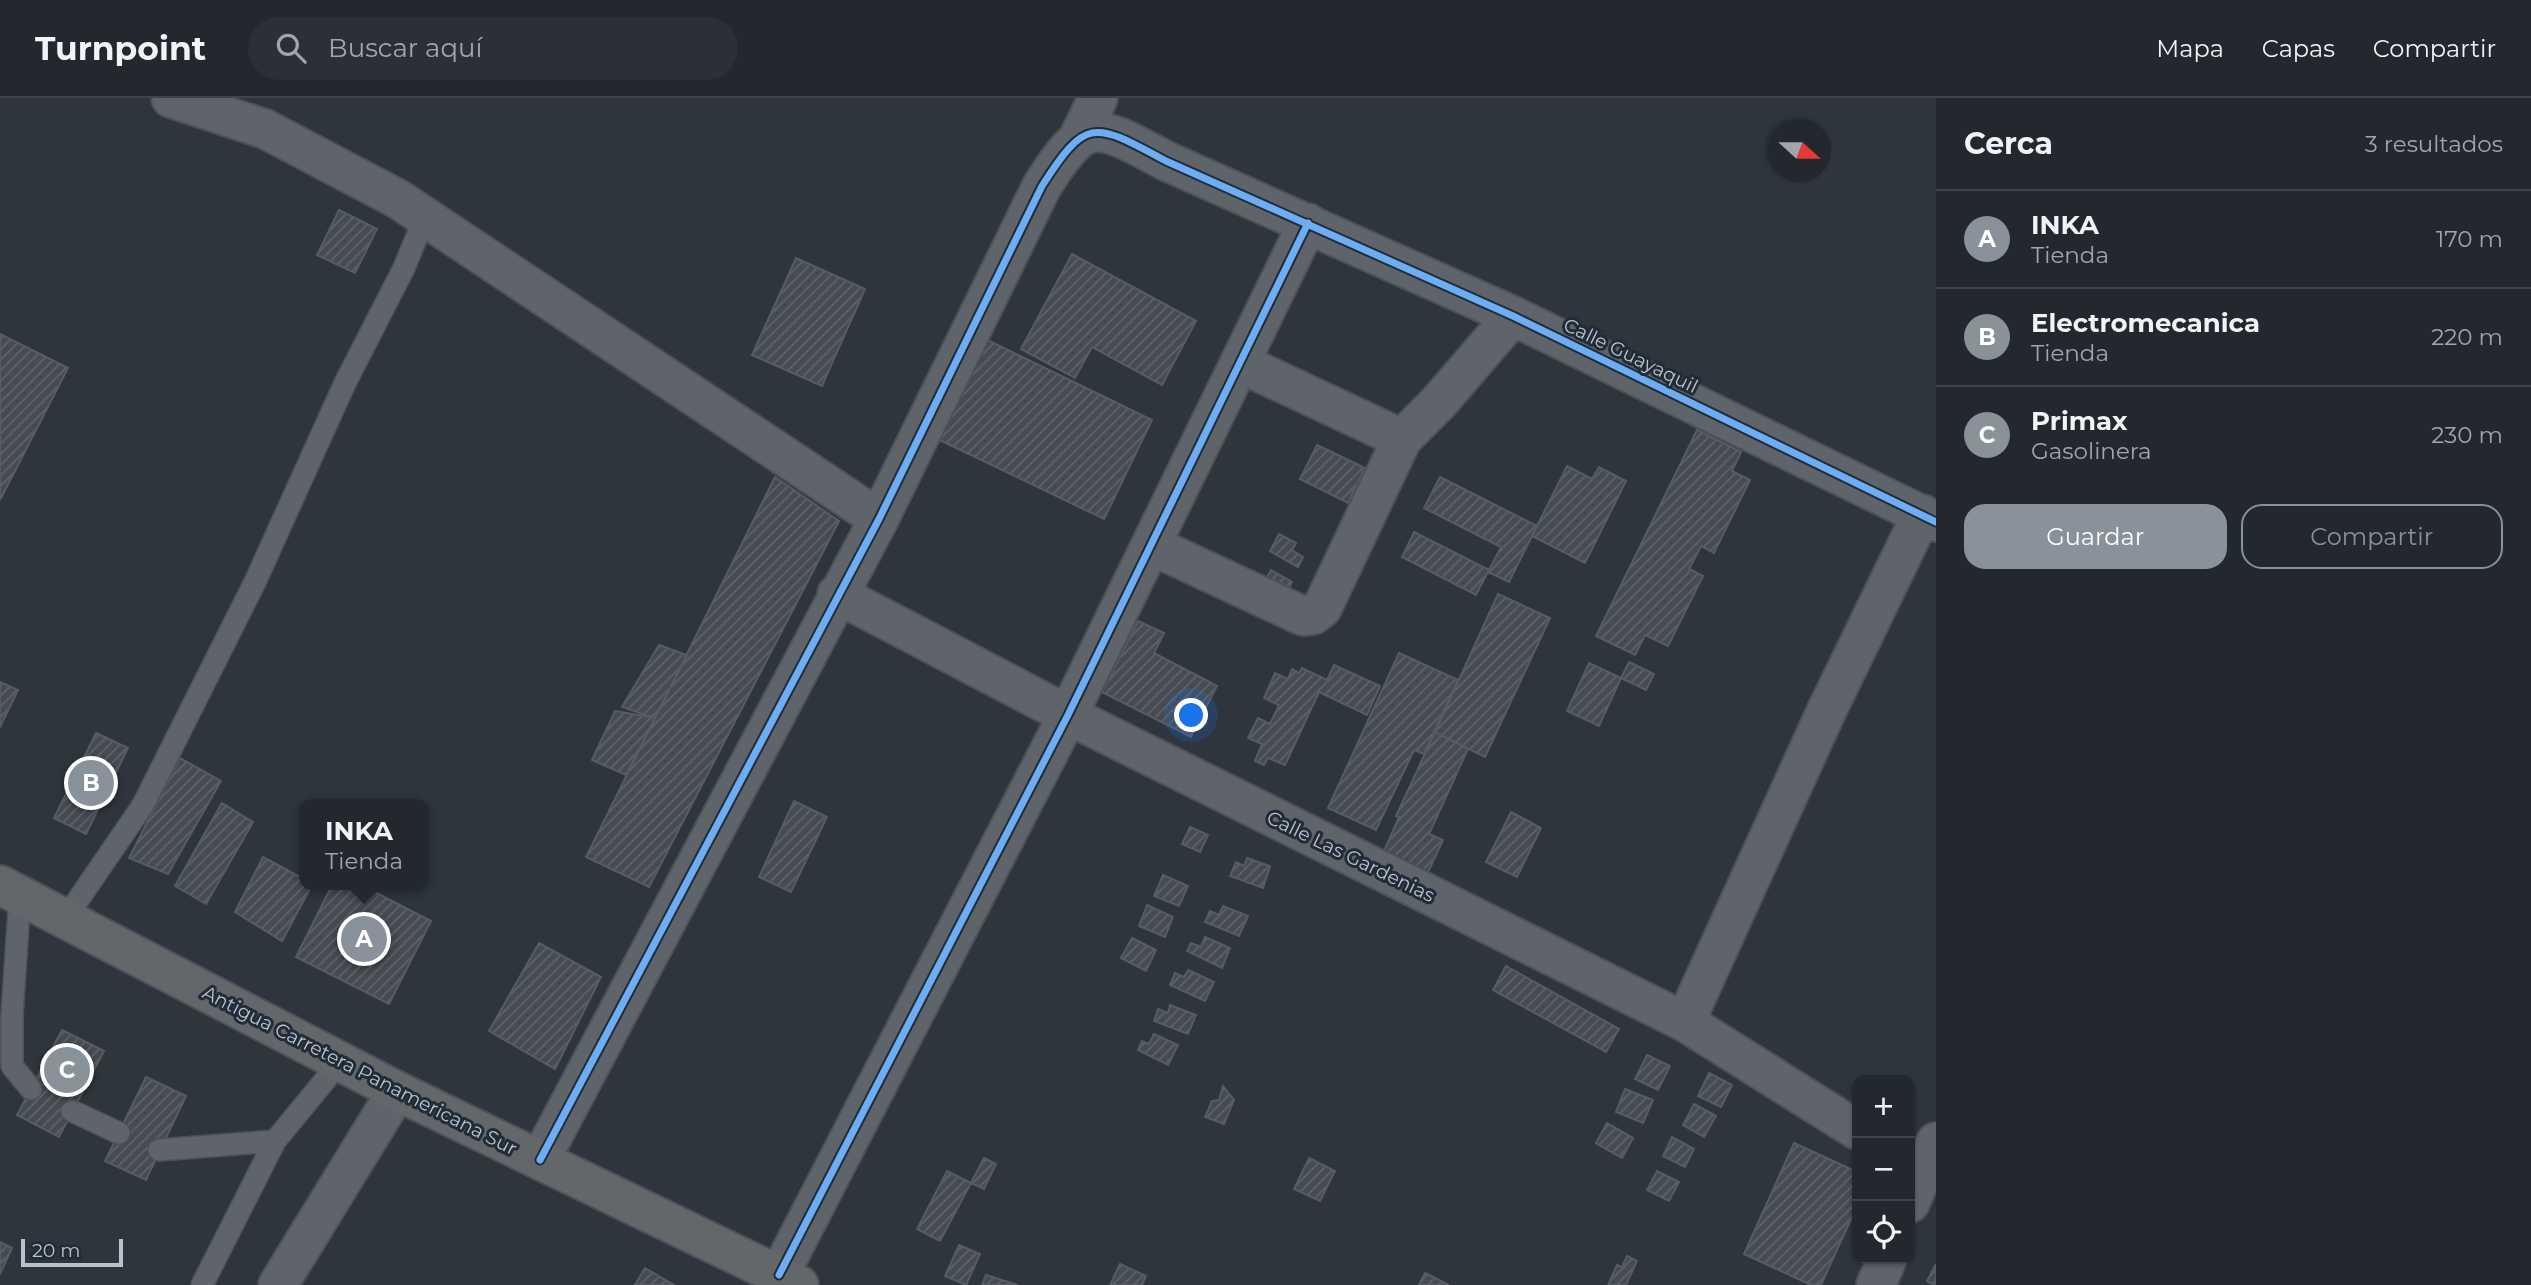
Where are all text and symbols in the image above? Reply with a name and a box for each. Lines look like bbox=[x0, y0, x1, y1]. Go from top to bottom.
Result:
search box bbox=[248, 17, 738, 80]
text: Turnpoint bbox=[35, 28, 206, 68]
icon: search bbox=[272, 29, 310, 67]
text: Buscar aquí bbox=[328, 32, 482, 64]
text: Mapa bbox=[2156, 34, 2224, 63]
text: Capas bbox=[2262, 34, 2335, 63]
text: Compartir bbox=[2373, 34, 2496, 63]
north arrow bbox=[1768, 119, 1831, 182]
text: Cerca bbox=[1964, 125, 2053, 162]
text: 3 resultados bbox=[2365, 130, 2503, 158]
text: INKA bbox=[2031, 209, 2099, 241]
text: A bbox=[1978, 225, 1996, 253]
text: 170 m bbox=[2436, 225, 2503, 253]
text: Tienda bbox=[2031, 241, 2109, 269]
text: Electromecanica bbox=[2031, 307, 2260, 339]
street label: Calle Guayaquil bbox=[1560, 313, 1702, 398]
text: B bbox=[1978, 323, 1996, 351]
text: 220 m bbox=[2431, 323, 2503, 351]
text: Tienda bbox=[2031, 339, 2109, 367]
text: Primax bbox=[2031, 405, 2128, 437]
text: C bbox=[1979, 421, 1995, 449]
text: 230 m bbox=[2431, 421, 2503, 449]
text: Gasolinera bbox=[2031, 437, 2152, 465]
button: Guardar bbox=[1964, 504, 2227, 569]
button: Compartir bbox=[2241, 504, 2503, 569]
your location bbox=[1174, 698, 1208, 732]
pin: B bbox=[68, 757, 114, 809]
popup bbox=[299, 799, 429, 890]
street label: Calle Las Gardenias bbox=[1263, 806, 1438, 907]
text: INKA bbox=[325, 815, 393, 847]
text: Tienda bbox=[325, 847, 403, 875]
pin: A bbox=[341, 913, 387, 965]
street label: Antigua Carretera Panamericana Sur bbox=[199, 981, 521, 1160]
pin: C bbox=[44, 1044, 90, 1096]
map controls bbox=[1852, 1075, 1915, 1264]
button: + bbox=[1852, 1075, 1915, 1138]
button: − bbox=[1852, 1138, 1915, 1201]
button: locate bbox=[1852, 1201, 1915, 1264]
scale bar bbox=[21, 1236, 122, 1268]
text: 20 m bbox=[32, 1239, 80, 1262]

